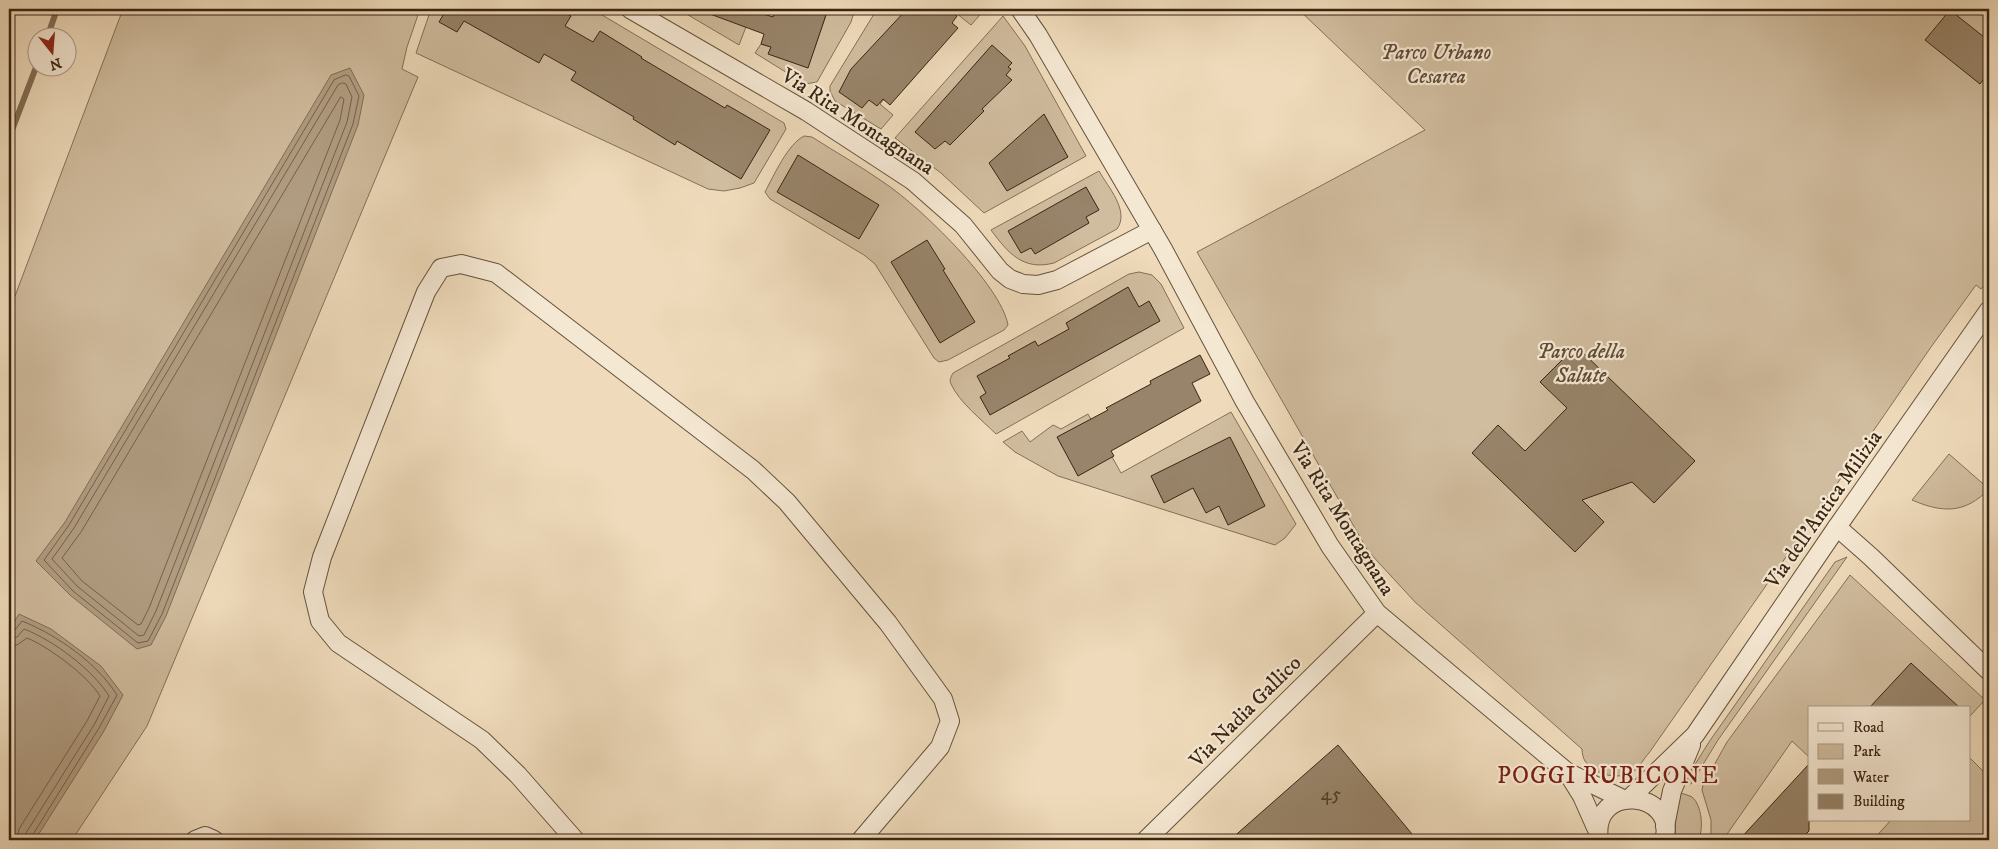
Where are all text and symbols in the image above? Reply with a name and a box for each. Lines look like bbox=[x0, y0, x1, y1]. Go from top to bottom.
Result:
north arrow bbox=[28, 28, 78, 78]
park label: Parco Urbano Cesarea bbox=[1381, 40, 1491, 90]
text: N bbox=[47, 53, 64, 74]
street label: Via Rita Montagnana bbox=[775, 62, 939, 181]
park label: Parco della Salute bbox=[1537, 339, 1625, 389]
street label: Via dell'Antica Milizia bbox=[1759, 425, 1888, 594]
street label: Via Rita Montagnana bbox=[1284, 436, 1400, 601]
street label: Via Nadia Gallico bbox=[1184, 650, 1307, 774]
legend bbox=[1808, 706, 1970, 822]
text: Road bbox=[1853, 718, 1885, 737]
text: Park bbox=[1853, 742, 1882, 761]
district label: POGGI RUBICONE bbox=[1497, 761, 1719, 791]
text: Water bbox=[1852, 768, 1889, 787]
house number: 45 bbox=[1321, 783, 1342, 806]
text: Building bbox=[1853, 792, 1905, 811]

